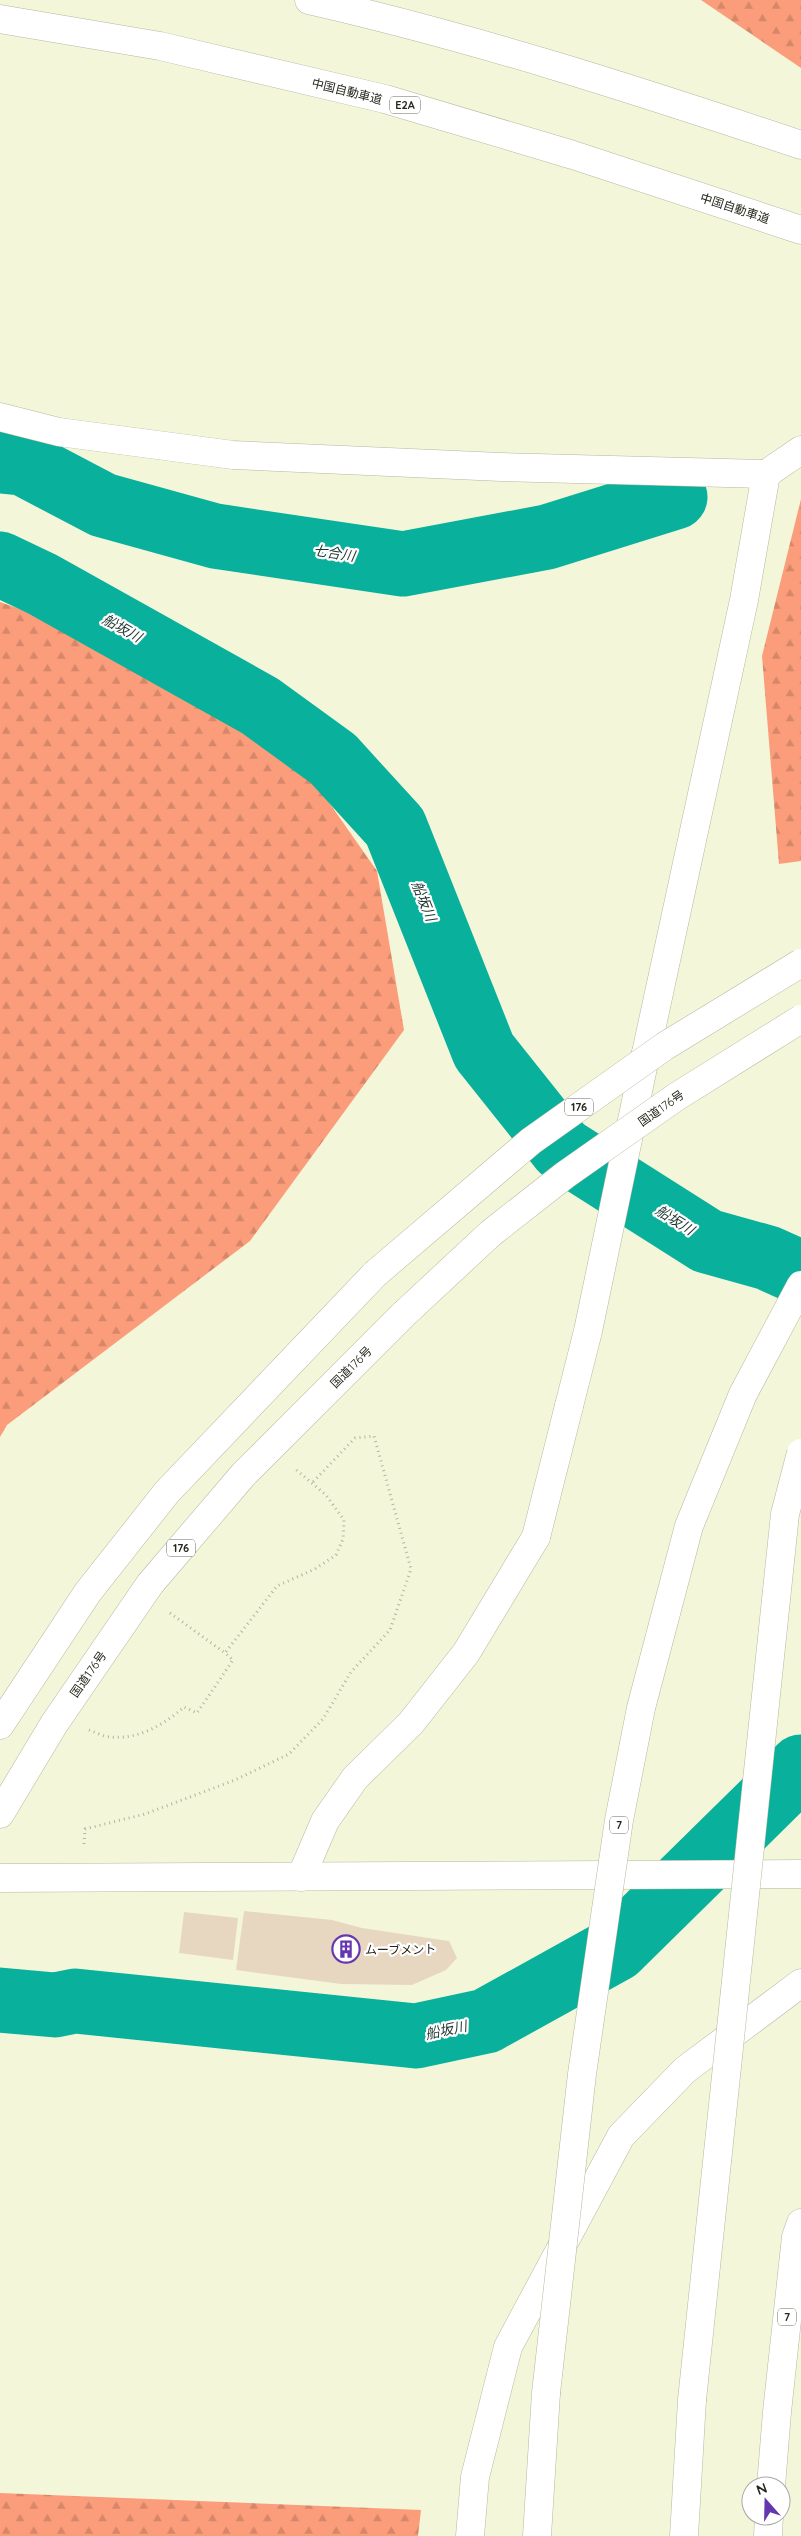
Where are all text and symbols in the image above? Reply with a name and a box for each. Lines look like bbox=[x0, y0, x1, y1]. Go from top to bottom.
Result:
street label: 中国自動車道 bbox=[310, 75, 384, 107]
road number: E2A bbox=[390, 96, 420, 114]
street label: 中国自動車道 bbox=[698, 190, 772, 226]
water label: 七合川 bbox=[312, 541, 358, 565]
water label: 船坂川 bbox=[99, 610, 146, 647]
water label: 船坂川 bbox=[408, 878, 441, 926]
street label: 国道176号 bbox=[635, 1087, 687, 1129]
road number: 176 bbox=[565, 1098, 593, 1116]
water label: 船坂川 bbox=[652, 1201, 699, 1240]
street label: 国道176号 bbox=[327, 1343, 375, 1391]
road number: 176 bbox=[167, 1540, 195, 1556]
street label: 国道176号 bbox=[67, 1648, 109, 1700]
road number: 7 bbox=[610, 1816, 628, 1834]
building icon: ムーブメント bbox=[331, 1934, 361, 1964]
place label: ムーブメント bbox=[365, 1942, 436, 1957]
water label: 船坂川 bbox=[424, 2016, 470, 2043]
road number: 7 bbox=[778, 2308, 796, 2326]
north arrow bbox=[741, 2476, 791, 2526]
text: N bbox=[754, 2479, 769, 2499]

